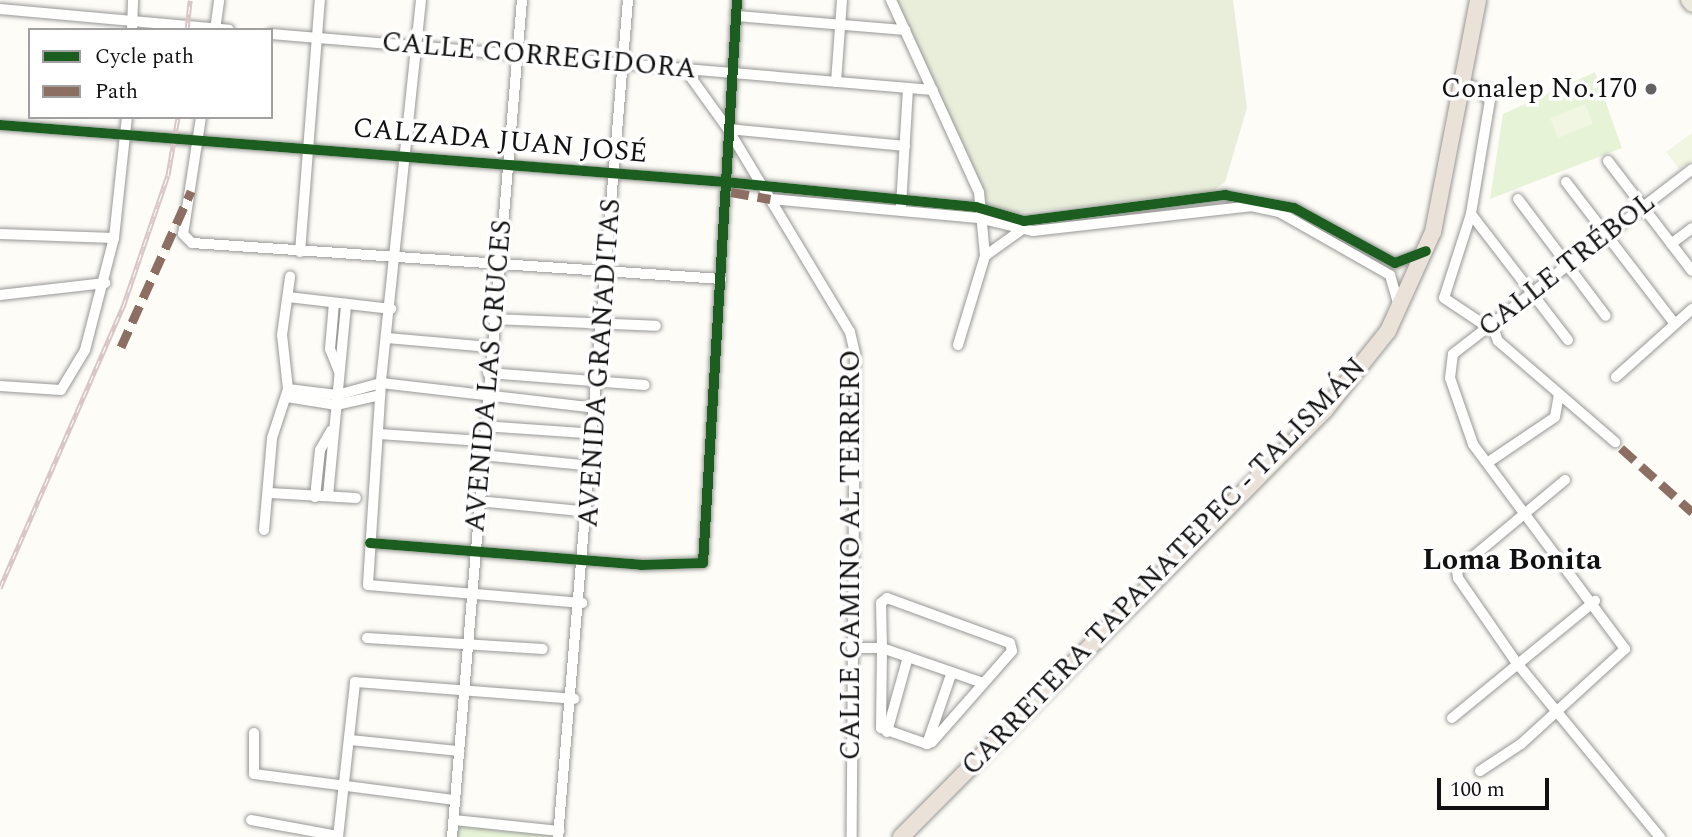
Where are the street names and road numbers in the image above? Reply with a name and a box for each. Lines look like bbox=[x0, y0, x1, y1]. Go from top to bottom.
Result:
street label: CALLE CORREGIDORA bbox=[380, 26, 698, 86]
street label: CALZADA JUAN JOSÉ bbox=[351, 111, 649, 171]
street label: CALLE TRÉBOL bbox=[1472, 186, 1662, 344]
street label: AVENIDA GRANADITAS bbox=[572, 197, 628, 529]
street label: AVENIDA LAS CRUCES bbox=[459, 218, 519, 534]
street label: CALLE CAMINO AL TERRERO bbox=[834, 350, 868, 760]
street label: CARRETERA TAPANATEPEC - TALISMÁN bbox=[955, 351, 1373, 783]

